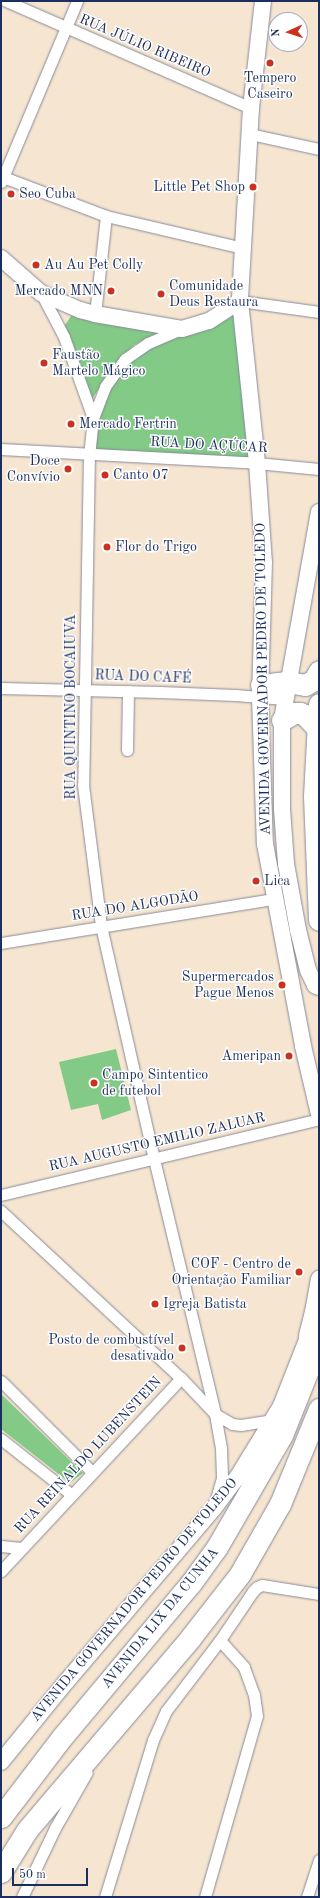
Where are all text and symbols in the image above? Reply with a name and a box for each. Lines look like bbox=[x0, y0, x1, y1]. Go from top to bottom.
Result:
street label: RUA JÚLIO RIBEIRO bbox=[77, 11, 213, 81]
north arrow bbox=[268, 12, 308, 52]
text: N bbox=[271, 28, 282, 37]
marker: Tempero Caseiro bbox=[265, 58, 275, 68]
place label: Tempero Caseiro bbox=[244, 70, 296, 102]
place label: Little Pet Shop bbox=[153, 179, 245, 195]
marker: Little Pet Shop bbox=[248, 182, 258, 192]
place label: Seo Cuba bbox=[19, 186, 76, 202]
marker: Seo Cuba bbox=[6, 189, 16, 199]
place label: Au Au Pet Colly bbox=[44, 257, 144, 273]
marker: Au Au Pet Colly bbox=[31, 260, 41, 270]
place label: Comunidade Deus Restaura bbox=[169, 278, 258, 310]
place label: Mercado MNN bbox=[15, 283, 103, 299]
marker: Mercado MNN bbox=[106, 286, 116, 296]
marker: Comunidade Deus Restaura bbox=[156, 289, 166, 299]
place label: Faustão Martelo Mágico bbox=[52, 347, 145, 380]
marker: Faustão Martelo Mágico bbox=[39, 358, 49, 368]
place label: Mercado Fertrin bbox=[79, 416, 177, 432]
marker: Mercado Fertrin bbox=[66, 419, 76, 429]
street label: RUA DO AÇÚCAR bbox=[150, 434, 268, 456]
place label: Doce Convívio bbox=[7, 453, 60, 486]
marker: Doce Convívio bbox=[63, 464, 73, 474]
place label: Canto 07 bbox=[113, 467, 169, 483]
marker: Canto 07 bbox=[100, 470, 110, 480]
street label: AVENIDA GOVERNADOR PEDRO DE TOLEDO bbox=[252, 523, 274, 835]
place label: Flor do Trigo bbox=[115, 539, 197, 555]
marker: Flor do Trigo bbox=[102, 542, 112, 552]
street label: RUA QUINTINO BOCAIUVA bbox=[63, 614, 79, 800]
street label: RUA DO CAFÉ bbox=[94, 667, 192, 687]
place label: Lica bbox=[264, 873, 290, 889]
marker: Lica bbox=[251, 876, 261, 886]
street label: RUA DO ALGODÃO bbox=[70, 888, 200, 924]
place label: Supermercados Pague Menos bbox=[182, 969, 274, 1002]
marker: Supermercados Pague Menos bbox=[277, 980, 287, 990]
place label: Ameripan bbox=[222, 1048, 281, 1064]
marker: Ameripan bbox=[284, 1051, 294, 1061]
place label: Campo Sintentico de futebol bbox=[102, 1067, 208, 1100]
marker: Campo Sintentico de futebol bbox=[89, 1078, 99, 1088]
street label: RUA AUGUSTO EMILIO ZALUAR bbox=[47, 1109, 267, 1175]
place label: COF - Centro de Orientação Familiar bbox=[171, 1256, 291, 1288]
marker: COF - Centro de Orientação Familiar bbox=[294, 1267, 304, 1277]
place label: Igreja Batista bbox=[163, 1296, 247, 1312]
marker: Igreja Batista bbox=[150, 1299, 160, 1309]
place label: Posto de combustível desativado bbox=[48, 1332, 174, 1364]
marker: Posto de combustível desativado bbox=[177, 1343, 187, 1353]
street label: RUA REINALDO LUBENSTEIN bbox=[11, 1373, 165, 1537]
street label: AVENIDA GOVERNADOR PEDRO DE TOLEDO bbox=[27, 1475, 241, 1725]
street label: AVENIDA LIX DA CUNHA bbox=[98, 1544, 222, 1692]
scale bar bbox=[14, 1860, 90, 1886]
text: 50 m bbox=[19, 1869, 46, 1881]

